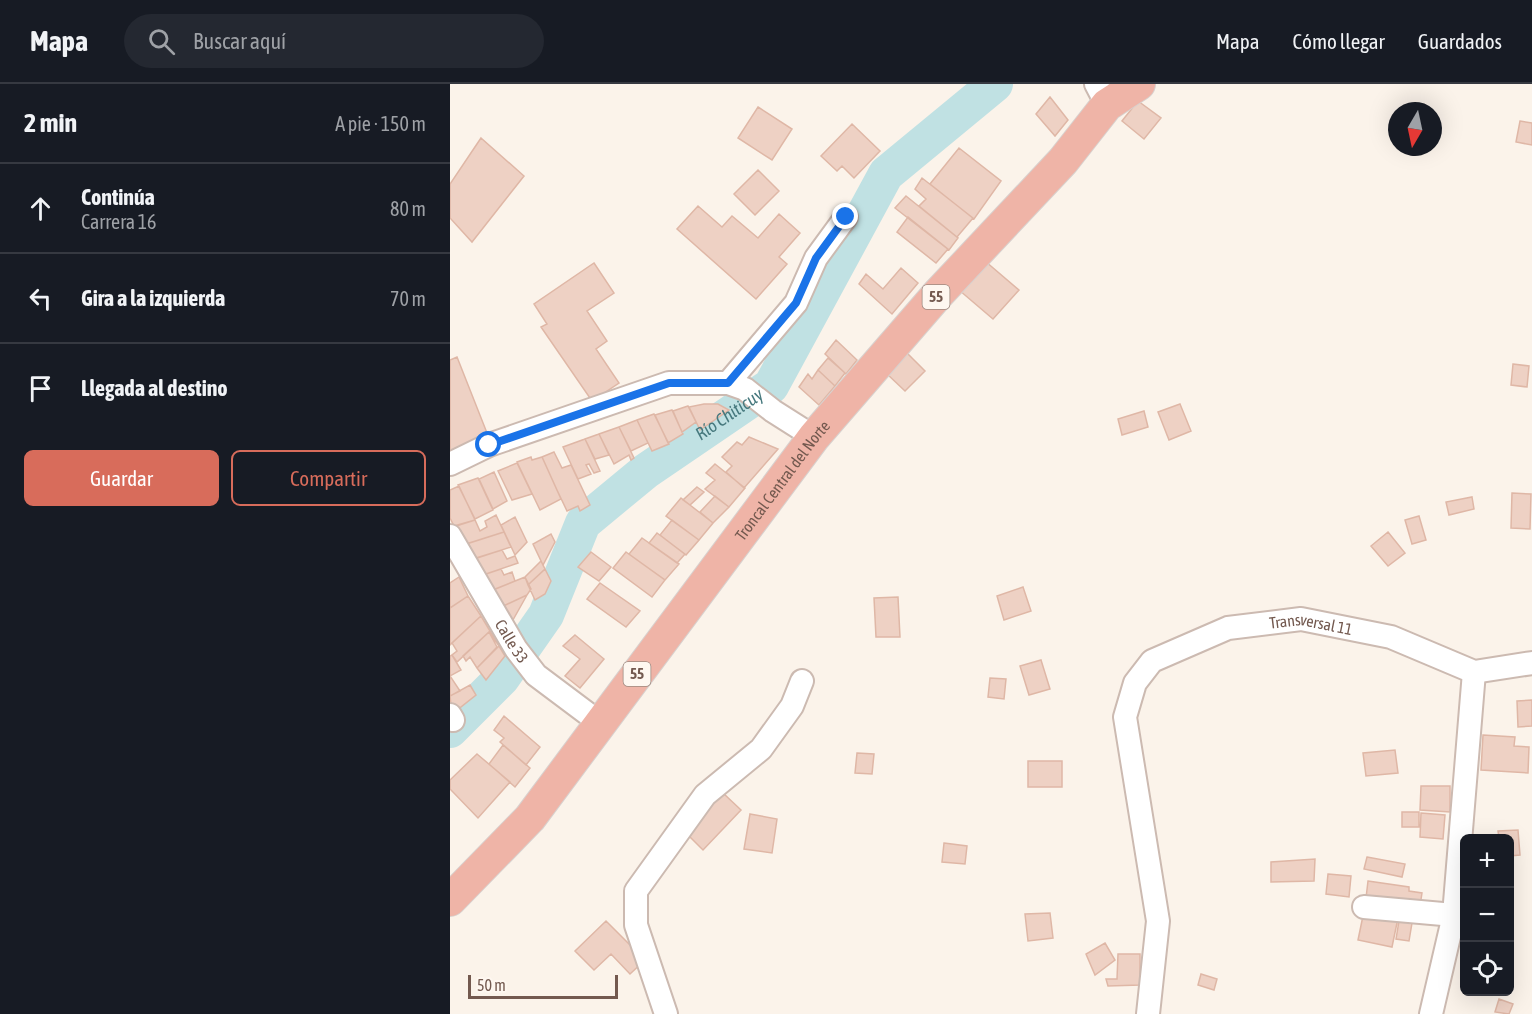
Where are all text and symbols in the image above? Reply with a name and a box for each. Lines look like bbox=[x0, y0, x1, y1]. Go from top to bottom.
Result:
search box bbox=[124, 14, 544, 68]
text: Mapa bbox=[30, 25, 88, 57]
icon: search bbox=[145, 25, 178, 58]
text: Buscar aquí bbox=[193, 28, 286, 54]
text: Mapa bbox=[1216, 29, 1260, 53]
text: Cómo llegar bbox=[1293, 29, 1385, 53]
text: Guardados bbox=[1418, 29, 1502, 53]
north arrow bbox=[1388, 102, 1442, 156]
text: 2 min bbox=[24, 108, 77, 138]
text: A pie · 150 m bbox=[335, 112, 426, 135]
text: Continúa bbox=[81, 184, 155, 210]
icon: ahead bbox=[24, 192, 57, 225]
text: 80 m bbox=[390, 197, 426, 220]
route end bbox=[832, 203, 858, 229]
text: Carrera 16 bbox=[81, 210, 157, 233]
icon: left bbox=[24, 282, 57, 315]
text: Gira a la izquierda bbox=[81, 285, 225, 311]
road number: 55 bbox=[922, 285, 950, 309]
text: 70 m bbox=[390, 287, 426, 310]
icon: arrive bbox=[24, 372, 57, 405]
text: Llegada al destino bbox=[81, 375, 228, 401]
water label: Río Chiticuy bbox=[691, 383, 767, 444]
street label: Troncal Central del Norte bbox=[731, 417, 833, 544]
route start bbox=[475, 431, 501, 457]
button: Guardar bbox=[24, 450, 219, 506]
button: Compartir bbox=[231, 450, 426, 506]
street label: Transversal 11 bbox=[1268, 610, 1354, 638]
street label: Calle 33 bbox=[492, 616, 532, 666]
road number: 55 bbox=[624, 662, 651, 686]
map controls bbox=[1460, 834, 1514, 996]
button: + bbox=[1460, 834, 1514, 888]
button: − bbox=[1460, 888, 1514, 942]
button: locate bbox=[1460, 942, 1514, 996]
scale bar bbox=[468, 972, 618, 1000]
text: 50 m bbox=[477, 976, 506, 994]

